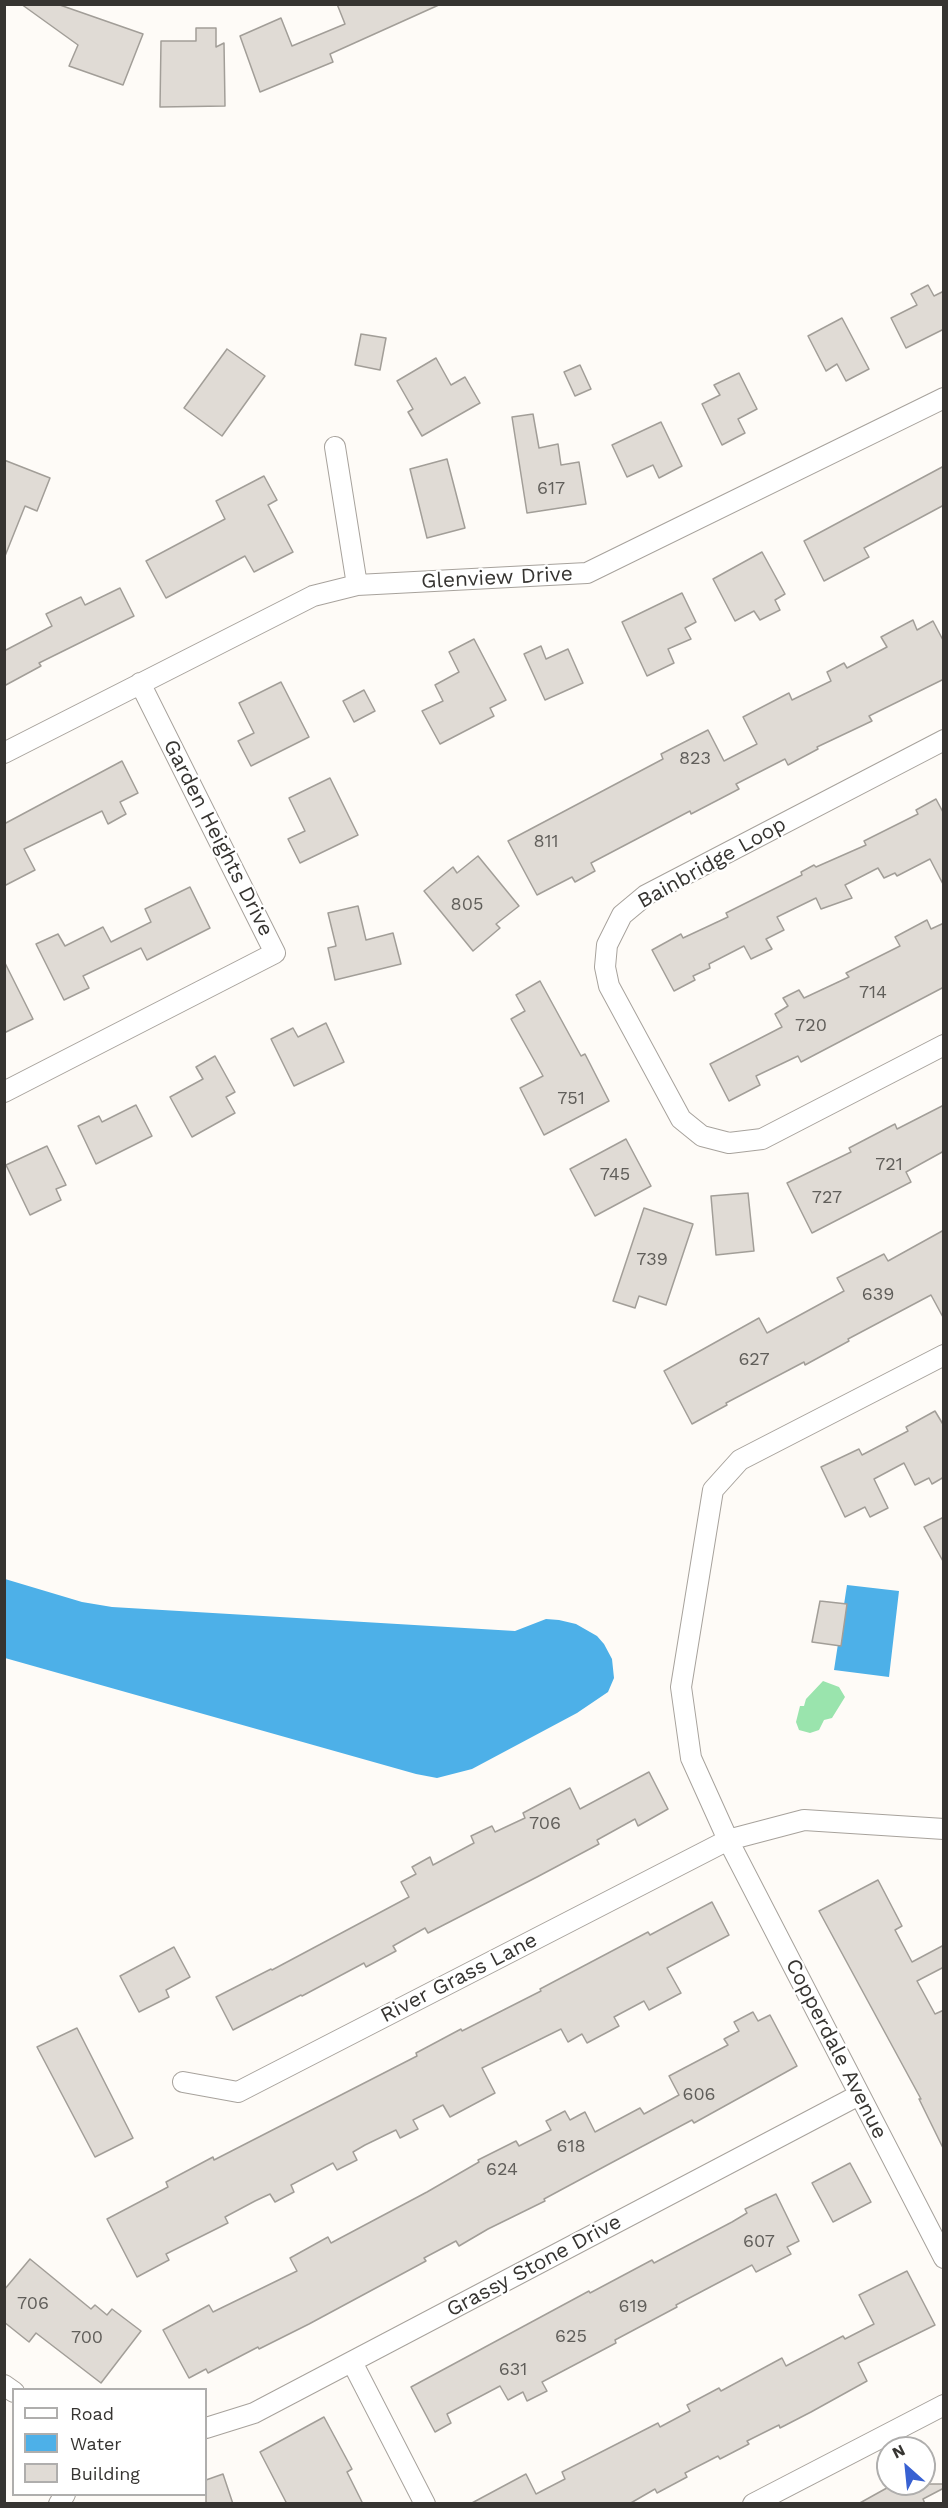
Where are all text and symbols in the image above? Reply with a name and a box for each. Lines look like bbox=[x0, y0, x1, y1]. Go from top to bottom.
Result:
house number: 617 bbox=[537, 478, 565, 500]
street label: Glenview Drive bbox=[421, 561, 573, 595]
street label: Garden Heights Drive bbox=[158, 736, 278, 940]
house number: 823 bbox=[679, 748, 711, 770]
street label: Bainbridge Loop bbox=[633, 812, 791, 914]
house number: 811 bbox=[533, 831, 559, 853]
house number: 805 bbox=[451, 894, 483, 916]
house number: 714 bbox=[859, 982, 887, 1004]
house number: 720 bbox=[795, 1015, 827, 1037]
house number: 751 bbox=[557, 1088, 585, 1110]
house number: 721 bbox=[875, 1154, 903, 1176]
house number: 745 bbox=[600, 1164, 630, 1186]
house number: 727 bbox=[812, 1187, 842, 1209]
house number: 739 bbox=[636, 1249, 668, 1271]
house number: 639 bbox=[862, 1284, 894, 1306]
house number: 627 bbox=[738, 1349, 770, 1371]
house number: 706 bbox=[529, 1813, 561, 1835]
street label: River Grass Lane bbox=[376, 1928, 542, 2028]
street label: Copperdale Avenue bbox=[780, 1955, 892, 2143]
house number: 606 bbox=[682, 2084, 716, 2106]
house number: 618 bbox=[556, 2136, 586, 2158]
house number: 624 bbox=[486, 2159, 518, 2181]
street label: Grassy Stone Drive bbox=[442, 2209, 626, 2323]
house number: 607 bbox=[743, 2231, 775, 2253]
house number: 706 bbox=[17, 2293, 49, 2315]
house number: 619 bbox=[618, 2296, 648, 2318]
house number: 625 bbox=[555, 2326, 587, 2348]
house number: 700 bbox=[71, 2327, 103, 2349]
house number: 631 bbox=[499, 2359, 527, 2381]
legend bbox=[12, 2388, 207, 2496]
text: Road bbox=[70, 2403, 114, 2424]
text: Water bbox=[70, 2433, 122, 2454]
north arrow bbox=[876, 2436, 936, 2496]
text: N bbox=[889, 2440, 908, 2462]
text: Building bbox=[70, 2463, 140, 2484]

